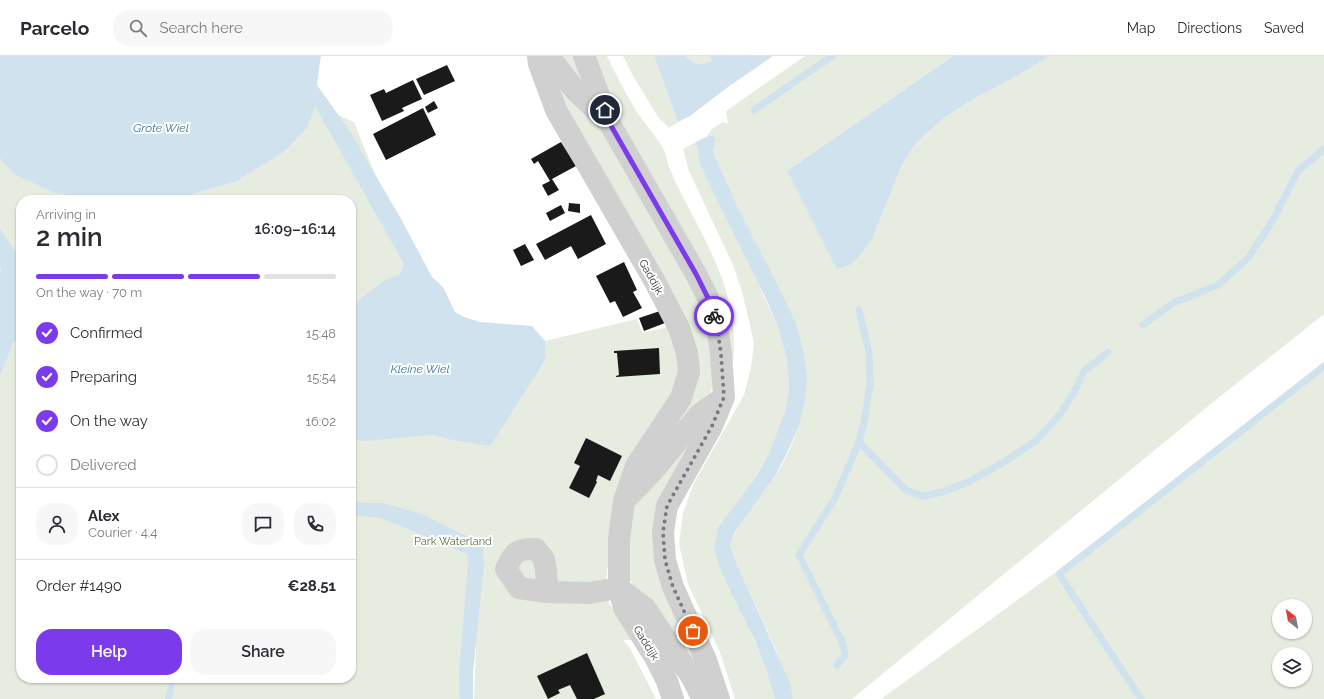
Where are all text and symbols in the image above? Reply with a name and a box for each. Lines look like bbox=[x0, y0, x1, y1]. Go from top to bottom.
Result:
search box bbox=[113, 10, 393, 46]
text: Parcelo bbox=[20, 17, 89, 39]
icon: search bbox=[127, 17, 149, 39]
text: Search here bbox=[159, 19, 243, 37]
text: Map bbox=[1127, 20, 1155, 36]
text: Directions bbox=[1177, 20, 1242, 36]
text: Saved bbox=[1264, 20, 1304, 36]
pin bbox=[588, 93, 622, 127]
icon: home bbox=[594, 99, 616, 121]
water label: Grote Wiel bbox=[133, 121, 189, 135]
text: Arriving in bbox=[36, 207, 96, 222]
text: 16:09–16:14 bbox=[255, 220, 336, 238]
text: 2 min bbox=[36, 222, 103, 252]
street label: Gaddijk bbox=[636, 257, 666, 297]
text: On the way · 70 m bbox=[36, 285, 142, 300]
courier bbox=[694, 296, 734, 336]
icon: bike bbox=[703, 305, 725, 327]
icon: check bbox=[36, 322, 58, 344]
text: Confirmed bbox=[70, 324, 143, 342]
text: 15:48 bbox=[306, 326, 336, 341]
water label: Kleine Wiel bbox=[390, 362, 450, 376]
icon: check bbox=[36, 366, 58, 388]
text: Preparing bbox=[70, 368, 137, 386]
text: 15:54 bbox=[307, 370, 336, 385]
icon: check bbox=[36, 410, 58, 432]
text: On the way bbox=[70, 412, 148, 430]
text: 16:02 bbox=[305, 414, 336, 429]
text: Delivered bbox=[70, 456, 137, 474]
button: person bbox=[36, 503, 78, 545]
button: chat bbox=[242, 503, 284, 545]
button: phone bbox=[294, 503, 336, 545]
text: Alex bbox=[88, 507, 119, 525]
text: Courier · 4.4 bbox=[88, 525, 157, 540]
park label: Park Waterland bbox=[414, 535, 492, 548]
text: Order #1490 bbox=[36, 577, 122, 595]
text: €28.51 bbox=[287, 577, 336, 595]
north arrow bbox=[1272, 599, 1312, 639]
map controls bbox=[1272, 599, 1312, 687]
pin bbox=[676, 614, 710, 648]
icon: bag bbox=[682, 620, 704, 642]
street label: Gaddijk bbox=[630, 623, 662, 663]
button: Help bbox=[36, 629, 182, 675]
button: Share bbox=[190, 629, 336, 675]
button: layers bbox=[1272, 647, 1312, 687]

